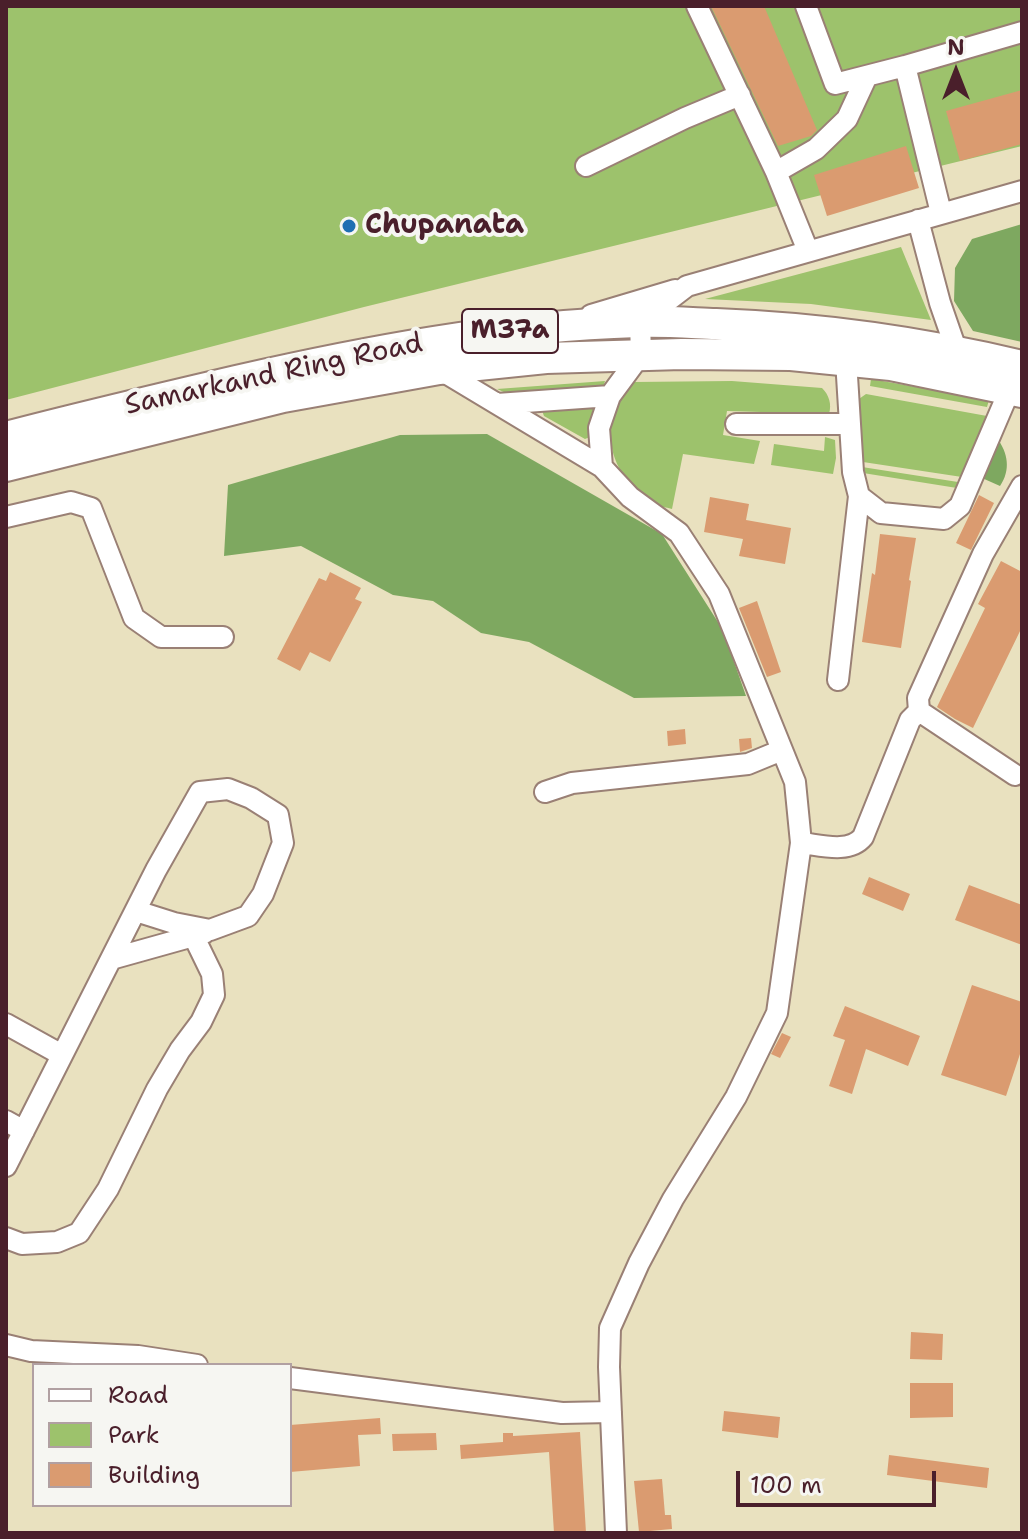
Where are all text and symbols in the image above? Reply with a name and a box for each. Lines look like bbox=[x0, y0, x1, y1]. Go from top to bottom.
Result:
north arrow bbox=[916, 32, 996, 112]
text: N bbox=[947, 33, 965, 62]
place label: Chupanata bbox=[365, 209, 524, 243]
marker: Chupanata bbox=[340, 217, 358, 235]
road number: M37a bbox=[462, 309, 558, 353]
street label: Samarkand Ring Road bbox=[122, 327, 426, 423]
legend bbox=[32, 1363, 292, 1507]
text: Road bbox=[108, 1379, 168, 1411]
text: Park bbox=[108, 1419, 160, 1451]
scale bar bbox=[740, 1455, 940, 1505]
text: Building bbox=[108, 1459, 200, 1491]
text: 100 m bbox=[750, 1469, 822, 1501]

